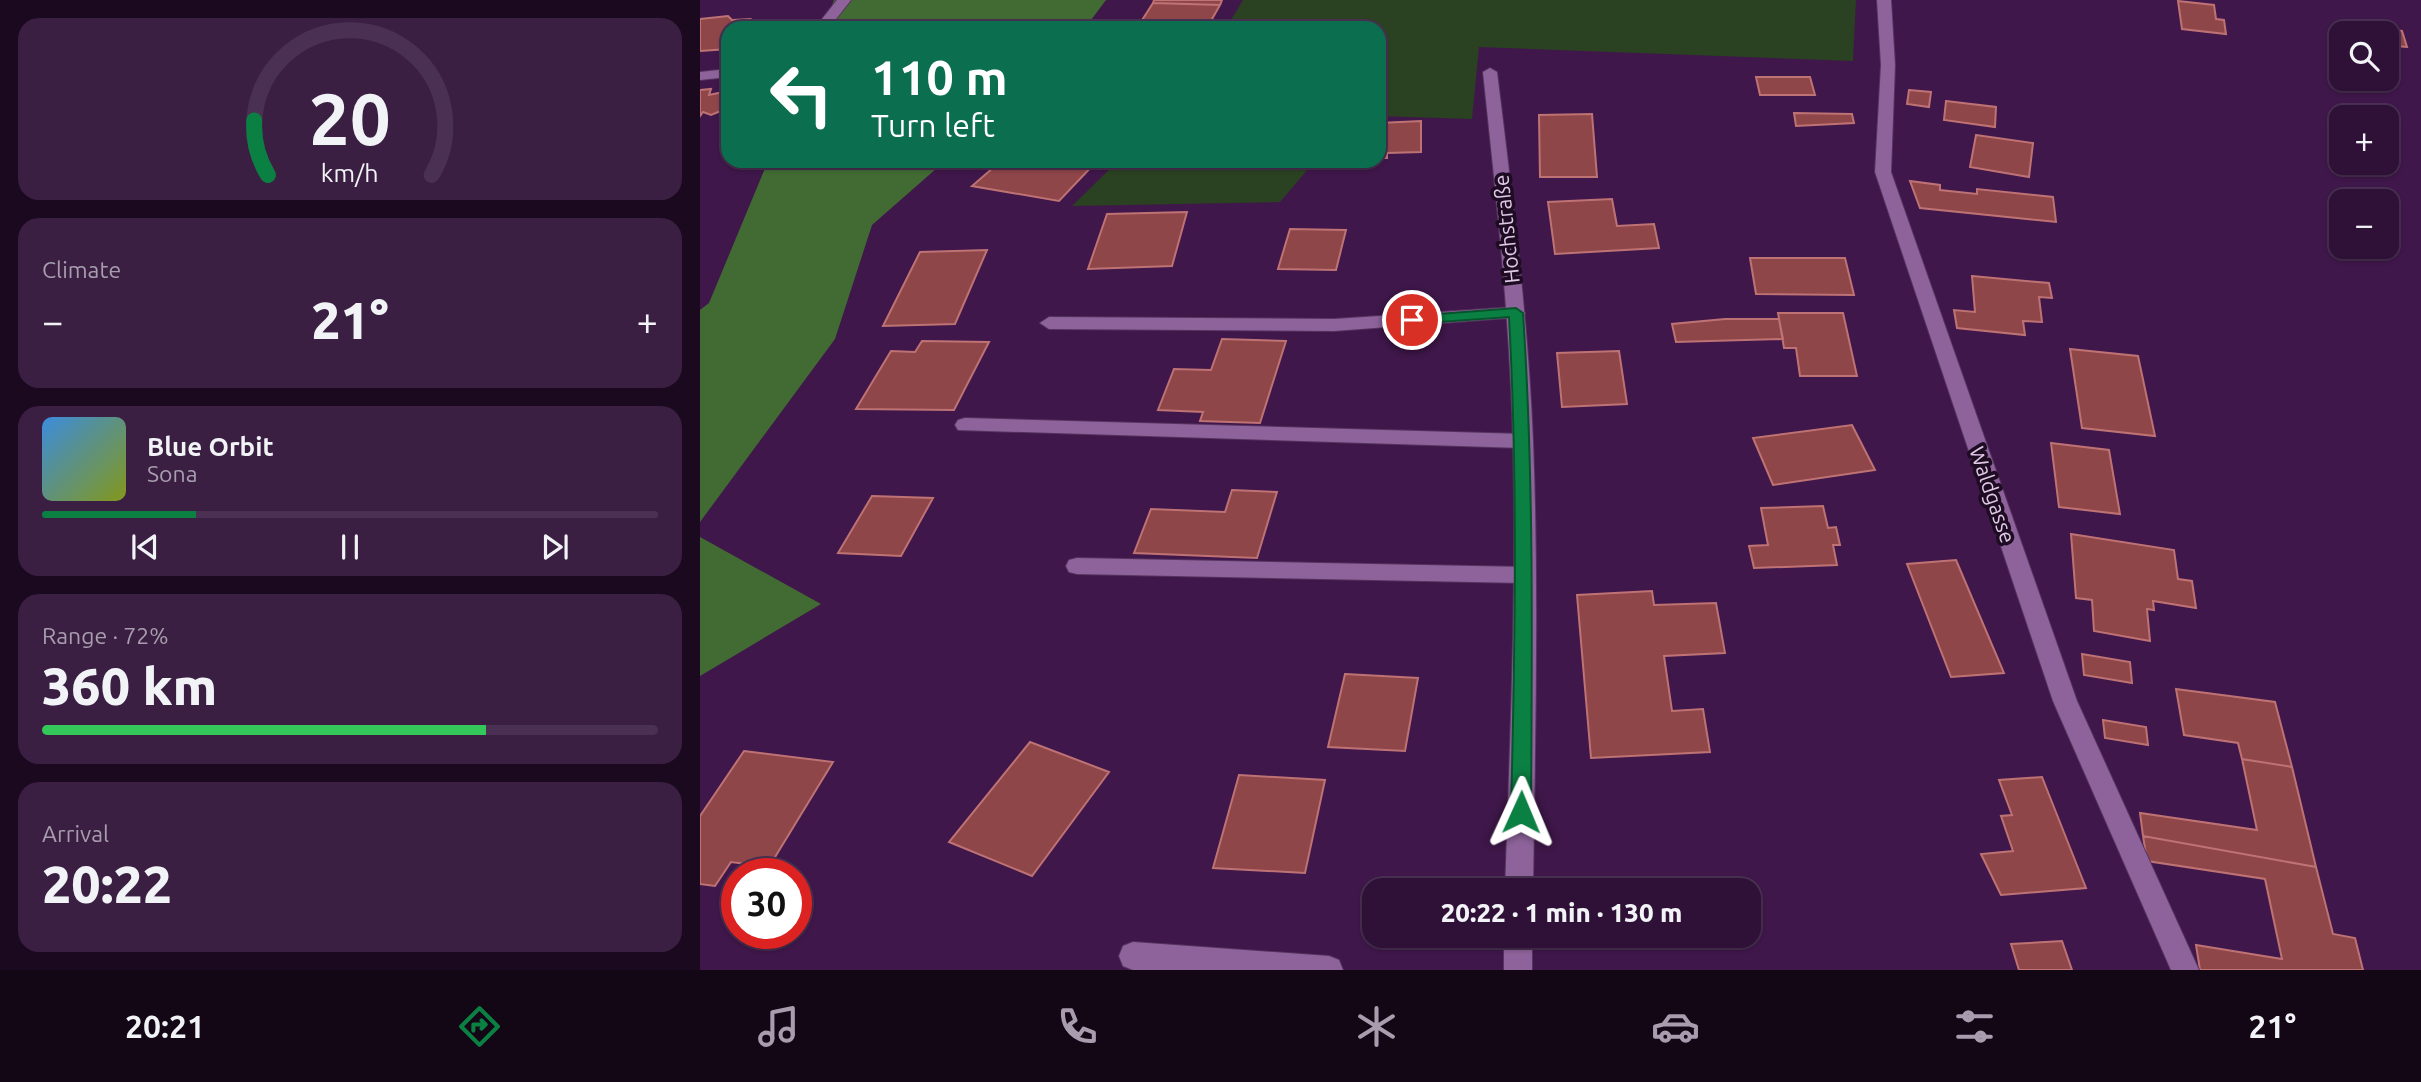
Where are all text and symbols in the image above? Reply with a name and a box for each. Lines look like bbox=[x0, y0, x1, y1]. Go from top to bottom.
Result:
map controls bbox=[2329, 21, 2399, 259]
button: search bbox=[2329, 21, 2399, 91]
icon: left bbox=[756, 49, 847, 140]
text: 110 m bbox=[871, 49, 1008, 104]
text: 20 bbox=[309, 77, 391, 159]
button: + bbox=[2329, 105, 2399, 175]
text: Turn left bbox=[871, 107, 995, 143]
text: km/h bbox=[321, 159, 379, 187]
street label: Hochstraße bbox=[1488, 174, 1524, 285]
button: − bbox=[2329, 189, 2399, 259]
text: Climate bbox=[42, 257, 121, 282]
pin bbox=[1382, 290, 1442, 350]
text: 21° bbox=[311, 291, 389, 349]
text: − bbox=[42, 300, 63, 342]
text: + bbox=[637, 300, 658, 342]
icon: arrive bbox=[1393, 301, 1431, 339]
text: Blue Orbit bbox=[147, 432, 274, 461]
street label: Waldgasse bbox=[1965, 443, 2021, 546]
text: Sona bbox=[147, 461, 197, 486]
icon: previous bbox=[126, 528, 164, 566]
icon: pause bbox=[331, 528, 369, 566]
icon: next bbox=[536, 528, 574, 566]
text: Range · 72% bbox=[42, 623, 169, 648]
text: 360 km bbox=[42, 657, 217, 715]
position arrow bbox=[1484, 775, 1558, 849]
text: Arrival bbox=[42, 821, 109, 846]
text: 20:22 bbox=[42, 855, 172, 913]
speed limit sign: 30 bbox=[721, 858, 812, 949]
text: 20:22 · 1 min · 130 m bbox=[1441, 898, 1682, 927]
icon: directions bbox=[455, 1002, 504, 1051]
icon: music bbox=[754, 1002, 803, 1051]
icon: phone bbox=[1053, 1002, 1102, 1051]
icon: climate bbox=[1352, 1002, 1401, 1051]
icon: car bbox=[1651, 1002, 1700, 1051]
icon: filters bbox=[1950, 1002, 1999, 1051]
text: 20:21 bbox=[125, 1008, 205, 1044]
text: 21° bbox=[2249, 1008, 2296, 1044]

